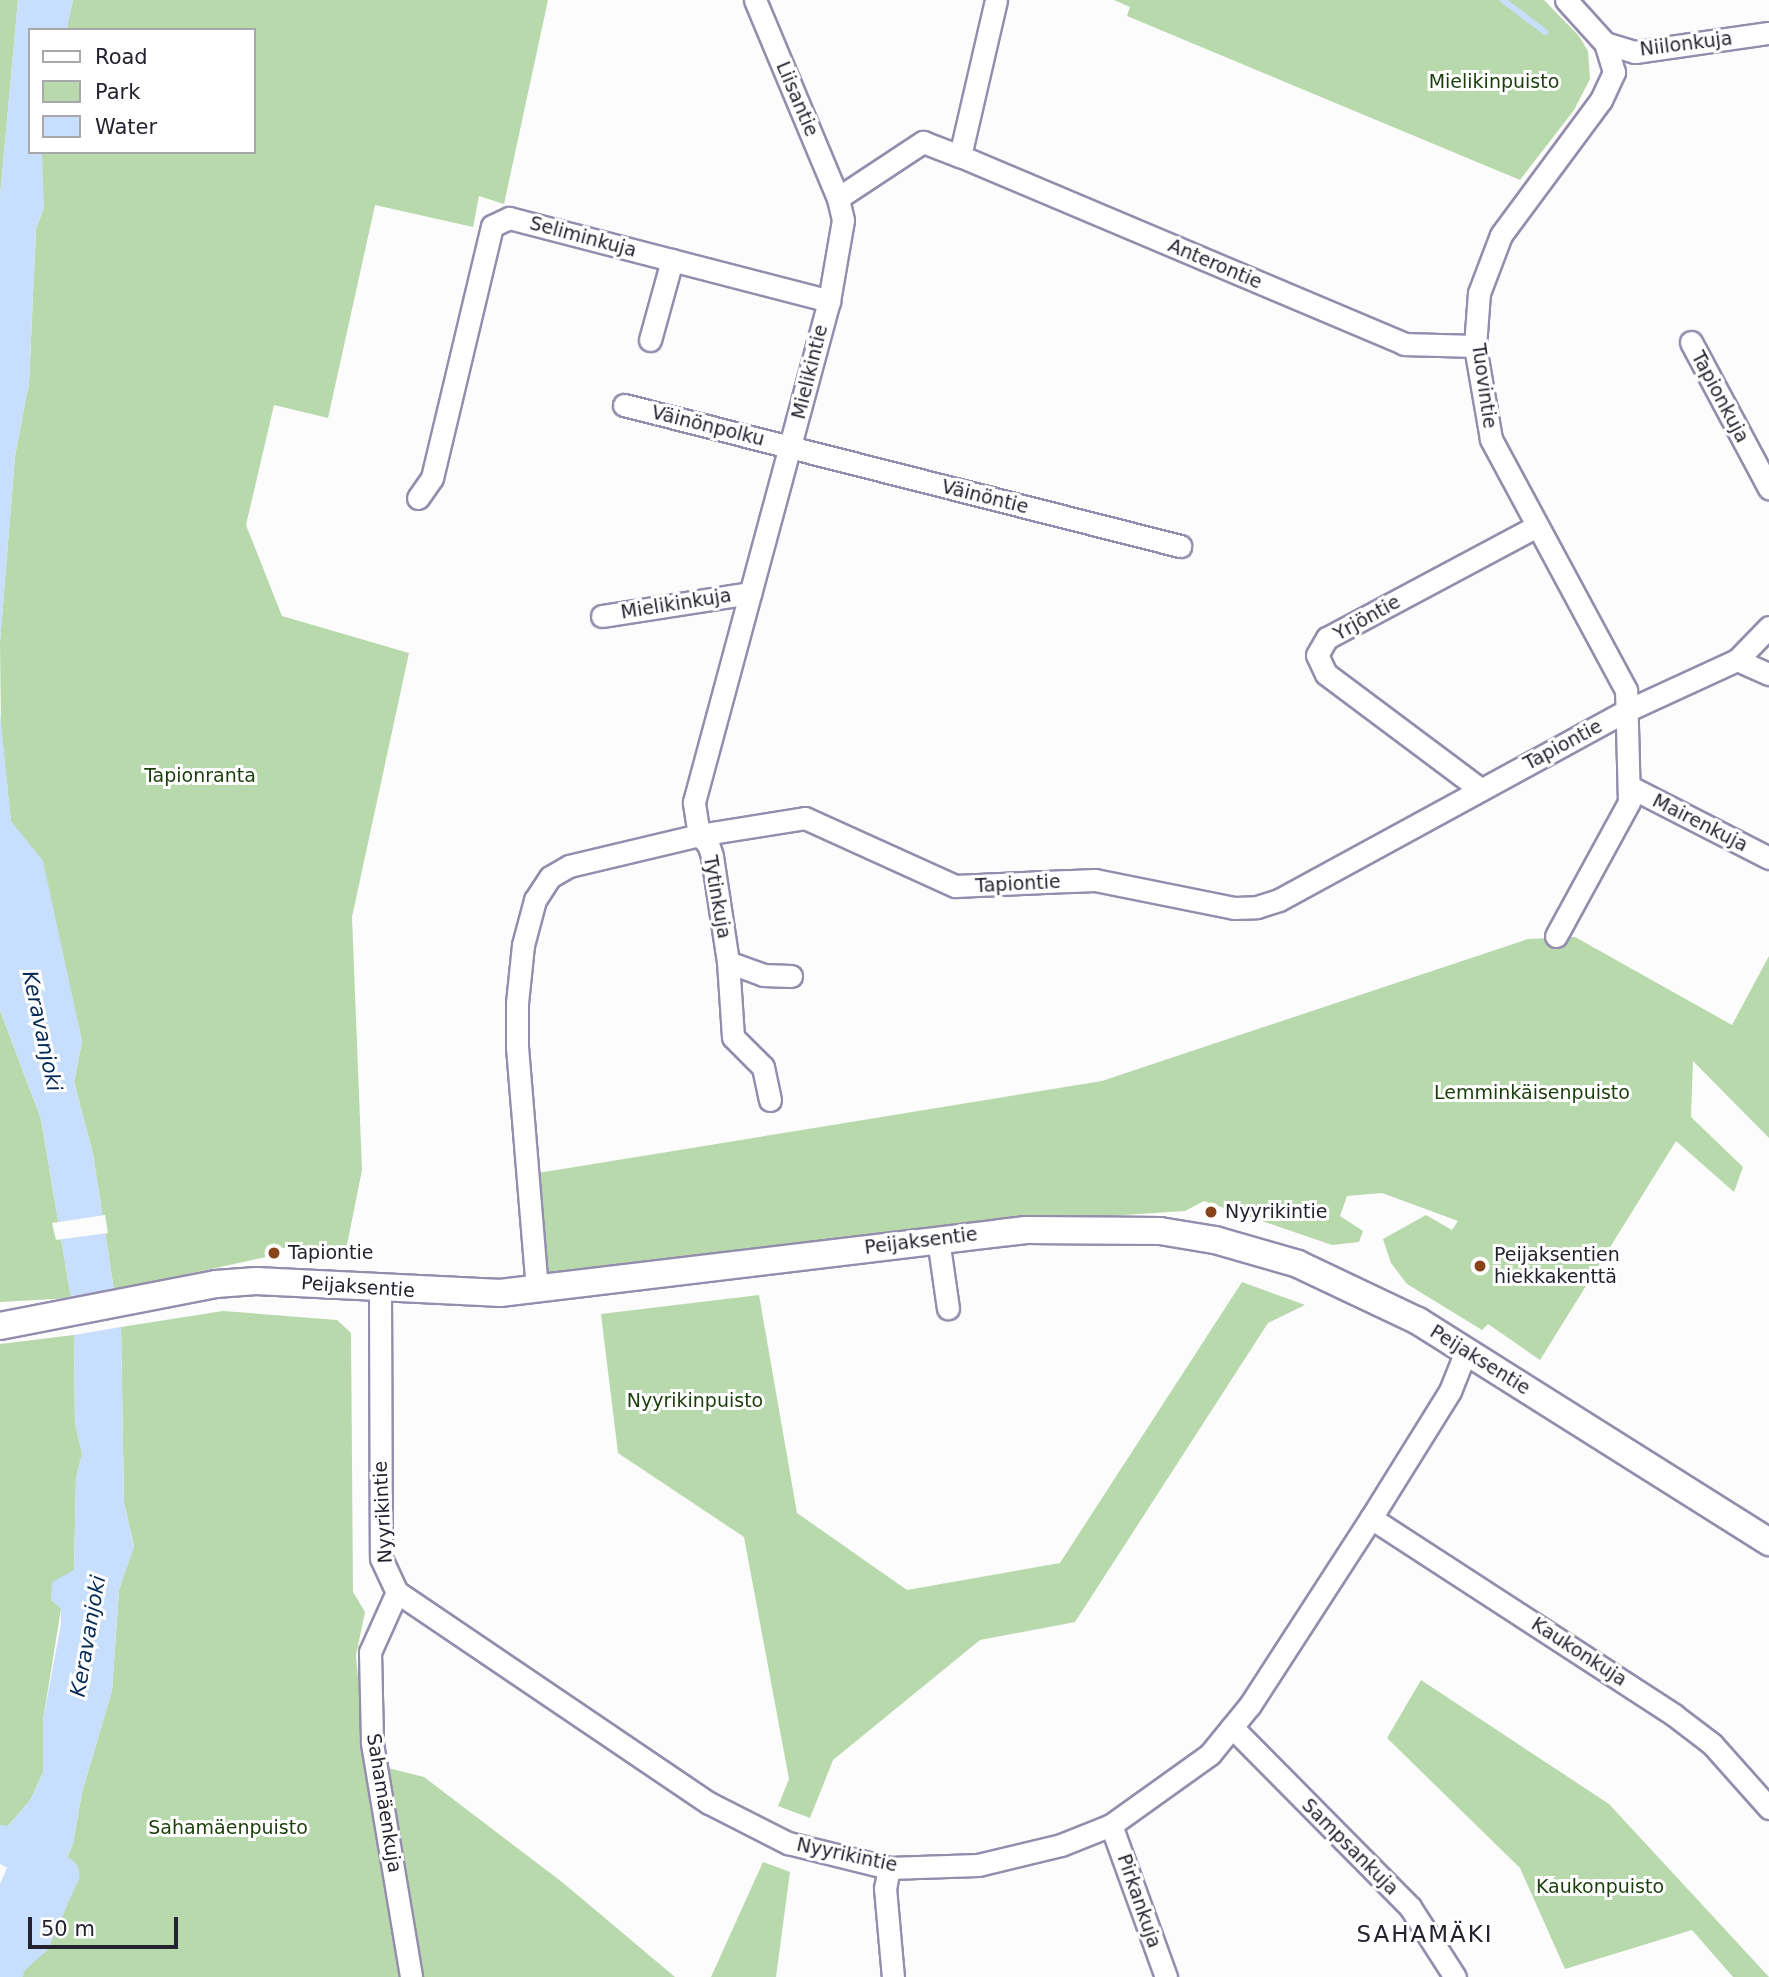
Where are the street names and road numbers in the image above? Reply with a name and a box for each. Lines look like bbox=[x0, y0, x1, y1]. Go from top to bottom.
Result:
street label: Niilonkuja bbox=[1638, 27, 1734, 61]
street label: Liisantie bbox=[771, 58, 823, 140]
street label: Seliminkuja bbox=[527, 212, 639, 262]
street label: Anterontie bbox=[1165, 234, 1265, 294]
street label: Mielikintie bbox=[787, 322, 833, 422]
street label: Tuovintie bbox=[1467, 342, 1501, 430]
street label: Tapionkuja bbox=[1686, 347, 1754, 447]
street label: Väinönpolku bbox=[649, 401, 767, 451]
street label: Väinöntie bbox=[939, 475, 1031, 519]
street label: Mielikinkuja bbox=[619, 584, 733, 624]
street label: Yrjöntie bbox=[1330, 590, 1404, 646]
street label: Tapiontie bbox=[1520, 715, 1606, 775]
street label: Mairenkuja bbox=[1649, 789, 1751, 857]
street label: Tytinkuja bbox=[698, 854, 736, 940]
street label: Tapiontie bbox=[975, 870, 1061, 898]
street label: Peijaksentie bbox=[863, 1223, 979, 1259]
street label: Peijaksentie bbox=[300, 1272, 416, 1302]
street label: Peijaksentie bbox=[1426, 1320, 1534, 1400]
street label: Nyyrikintie bbox=[369, 1460, 397, 1564]
street label: Kaukonkuja bbox=[1527, 1613, 1631, 1691]
street label: Sahamäenkuja bbox=[362, 1732, 406, 1874]
street label: Sampsankuja bbox=[1297, 1794, 1403, 1900]
street label: Nyyrikintie bbox=[794, 1833, 900, 1877]
street label: Pirkankuja bbox=[1112, 1851, 1166, 1951]

